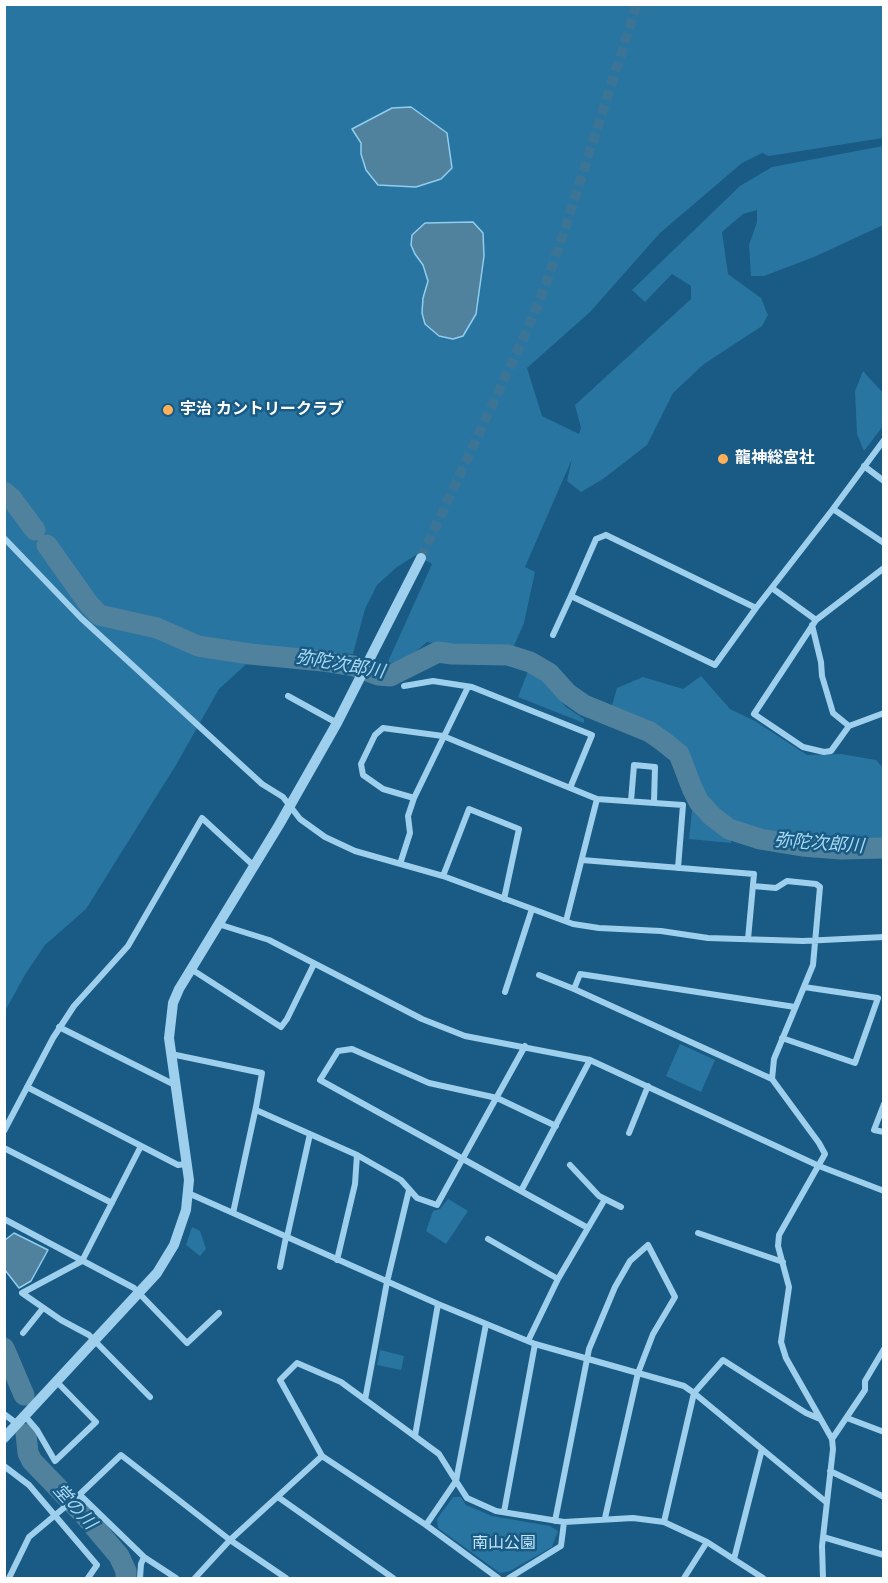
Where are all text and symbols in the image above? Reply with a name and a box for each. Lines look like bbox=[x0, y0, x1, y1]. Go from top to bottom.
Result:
place label: 宇治 カントリークラブ bbox=[180, 400, 344, 420]
marker: 宇治 カントリークラブ bbox=[161, 403, 175, 417]
place label: 龍神総宮社 bbox=[735, 449, 815, 469]
marker: 龍神総宮社 bbox=[716, 452, 730, 466]
water label: 弥陀次郎川 bbox=[294, 647, 386, 683]
water label: 弥陀次郎川 bbox=[773, 830, 865, 858]
water label: 堂の川 bbox=[48, 1480, 100, 1534]
park label: 南山公園 bbox=[472, 1534, 536, 1554]

